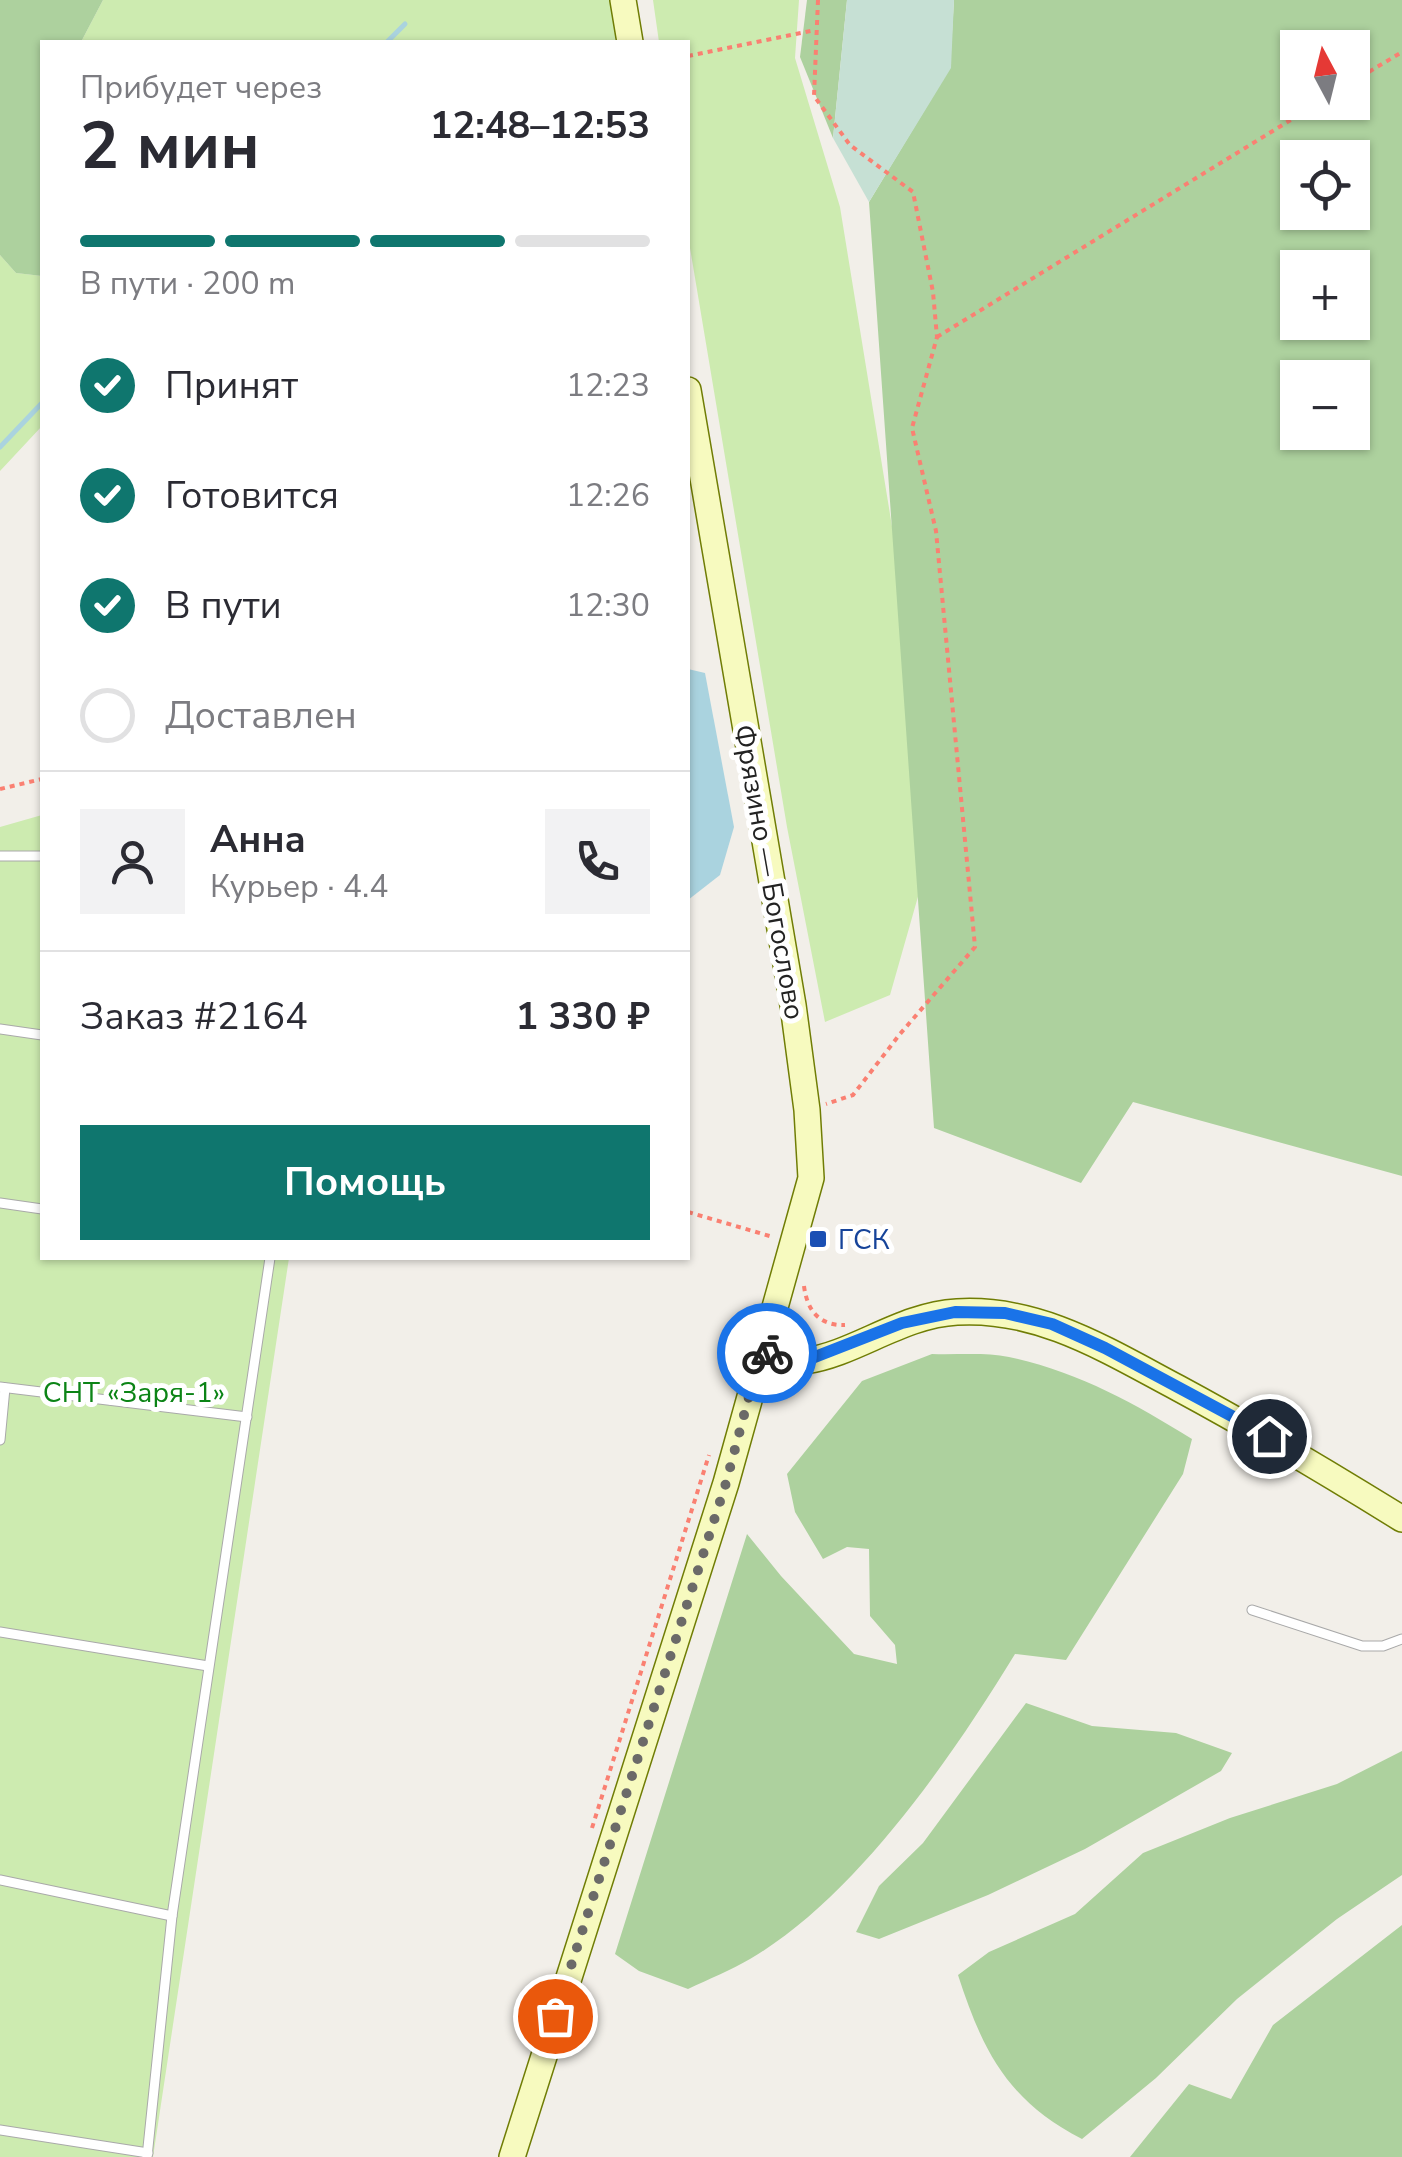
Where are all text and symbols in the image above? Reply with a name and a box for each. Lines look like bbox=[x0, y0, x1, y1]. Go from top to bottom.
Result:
north arrow bbox=[1280, 30, 1370, 120]
map controls bbox=[1280, 30, 1370, 450]
text: Прибудет через bbox=[80, 66, 322, 109]
text: 12:48–12:53 bbox=[430, 100, 650, 151]
text: 2 мин bbox=[80, 102, 260, 191]
button: locate bbox=[1280, 140, 1370, 230]
button: + bbox=[1280, 250, 1370, 340]
text: В пути · 200 m bbox=[80, 262, 295, 305]
icon: check bbox=[80, 358, 135, 413]
text: Принят bbox=[165, 360, 298, 411]
button: − bbox=[1280, 360, 1370, 450]
text: 12:23 bbox=[566, 364, 650, 407]
icon: check bbox=[80, 468, 135, 523]
text: Готовится bbox=[165, 470, 339, 521]
text: 12:26 bbox=[566, 474, 650, 517]
icon: check bbox=[80, 578, 135, 633]
text: В пути bbox=[165, 580, 282, 631]
text: 12:30 bbox=[566, 584, 650, 627]
text: Доставлен bbox=[165, 690, 357, 741]
street label: Фрязино — Богослово bbox=[724, 722, 814, 1023]
button: person bbox=[80, 809, 185, 914]
button: phone bbox=[545, 809, 650, 914]
text: Анна bbox=[210, 814, 306, 865]
text: Курьер · 4.4 bbox=[210, 865, 388, 908]
text: Заказ #2164 bbox=[80, 991, 308, 1042]
text: 1 330 ₽ bbox=[515, 991, 650, 1042]
button: Помощь bbox=[80, 1125, 650, 1240]
place label: ГСК bbox=[838, 1221, 890, 1259]
marker: ГСК bbox=[807, 1228, 829, 1250]
courier bbox=[717, 1303, 817, 1403]
icon: bike bbox=[740, 1326, 795, 1381]
park label: СНТ «Заря-1» bbox=[43, 1374, 225, 1412]
pin bbox=[1227, 1394, 1312, 1479]
icon: home bbox=[1242, 1409, 1297, 1464]
pin bbox=[513, 1974, 598, 2059]
icon: bag bbox=[528, 1989, 583, 2044]

